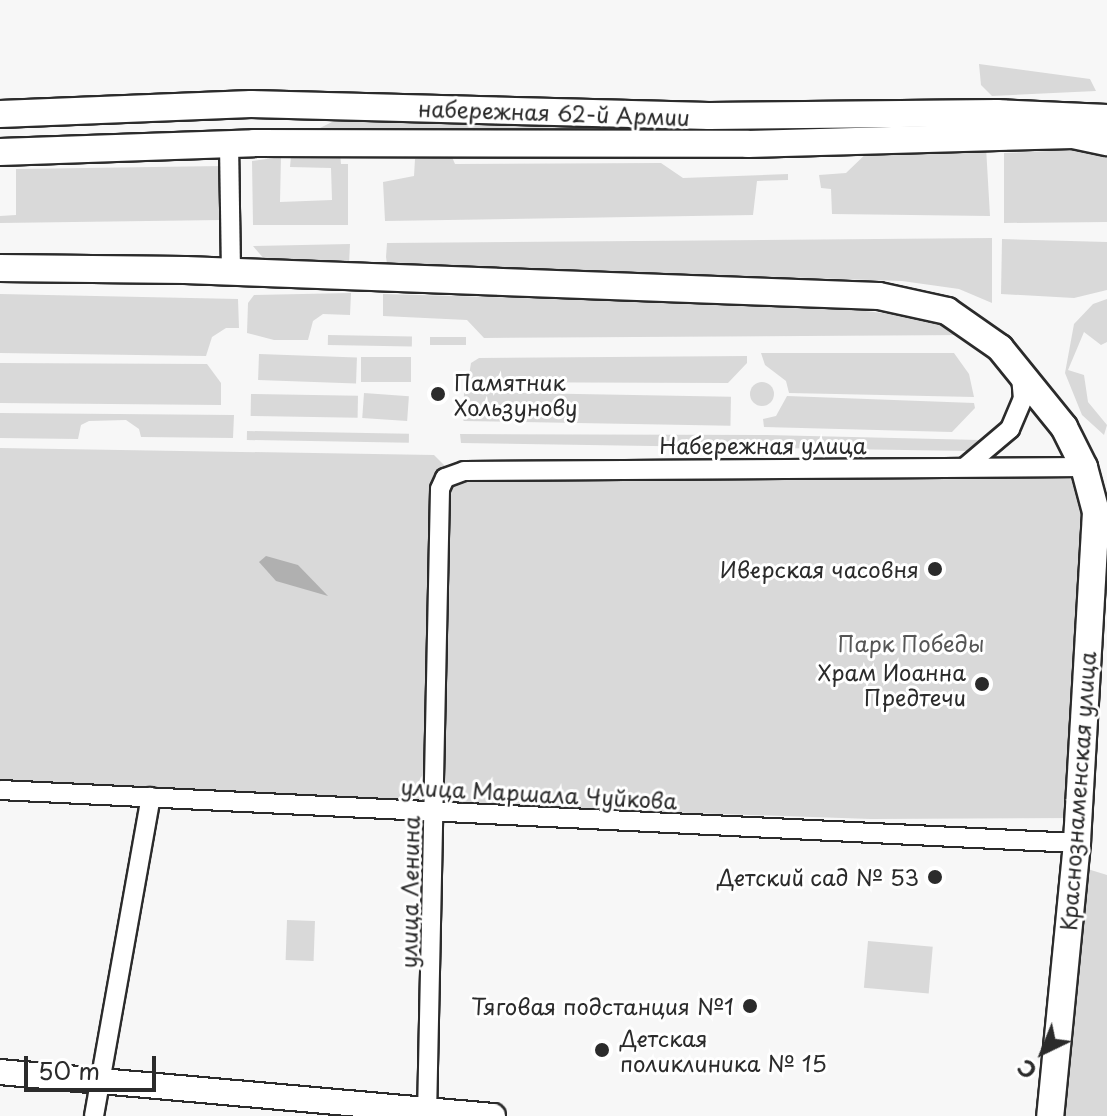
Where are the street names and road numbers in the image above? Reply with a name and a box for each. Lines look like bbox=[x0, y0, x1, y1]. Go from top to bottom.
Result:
street label: набережная 62-й Армии bbox=[417, 94, 691, 130]
street label: Набережная улица bbox=[659, 432, 867, 458]
street label: Краснознаменская улица bbox=[1054, 650, 1100, 932]
street label: улица Маршала Чуйкова bbox=[399, 773, 679, 813]
street label: улица Ленина bbox=[394, 815, 424, 969]

